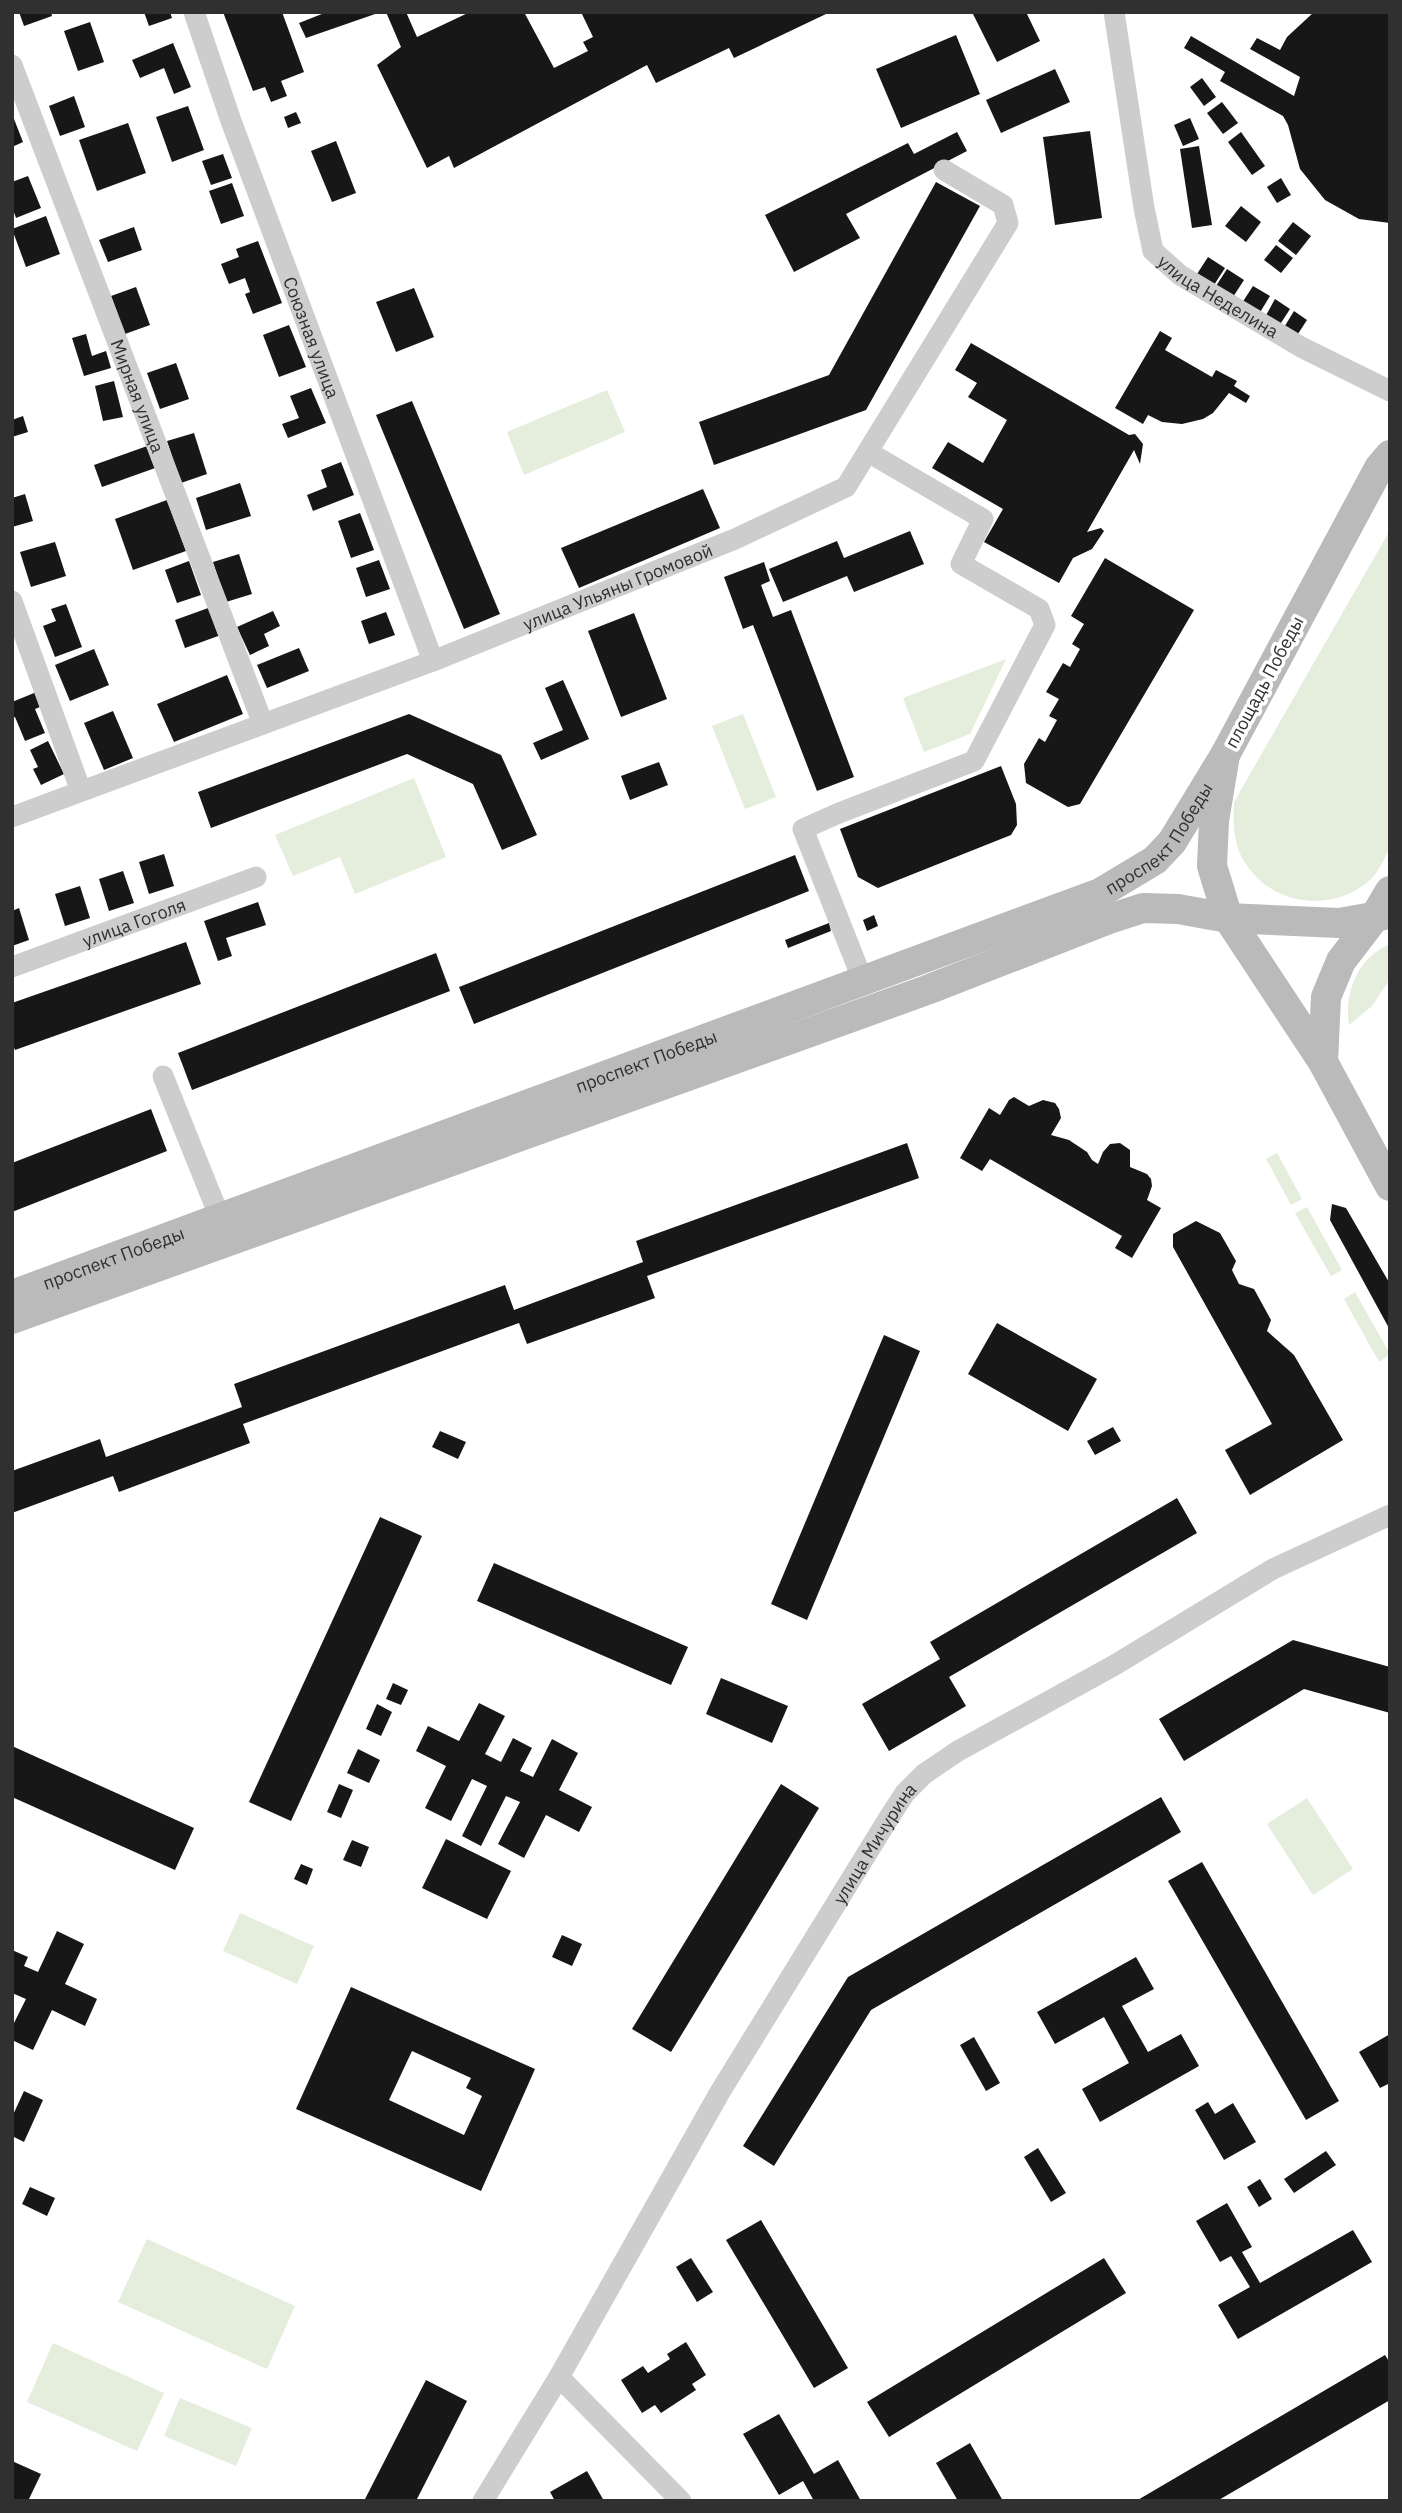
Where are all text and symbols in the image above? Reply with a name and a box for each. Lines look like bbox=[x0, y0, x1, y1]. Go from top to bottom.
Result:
street label: улица Неделина bbox=[1153, 249, 1283, 343]
street label: Союзная улица bbox=[279, 273, 345, 402]
street label: Мирная улица bbox=[106, 336, 170, 456]
street label: улица Ульяны Громовой bbox=[519, 538, 716, 635]
street label: площадь Победы bbox=[1220, 612, 1308, 752]
street label: проспект Победы bbox=[1100, 778, 1217, 899]
street label: улица Гоголя bbox=[79, 892, 189, 952]
street label: проспект Победы bbox=[572, 1024, 720, 1097]
street label: проспект Победы bbox=[39, 1221, 187, 1294]
street label: улица Мичурина bbox=[827, 1777, 921, 1908]

